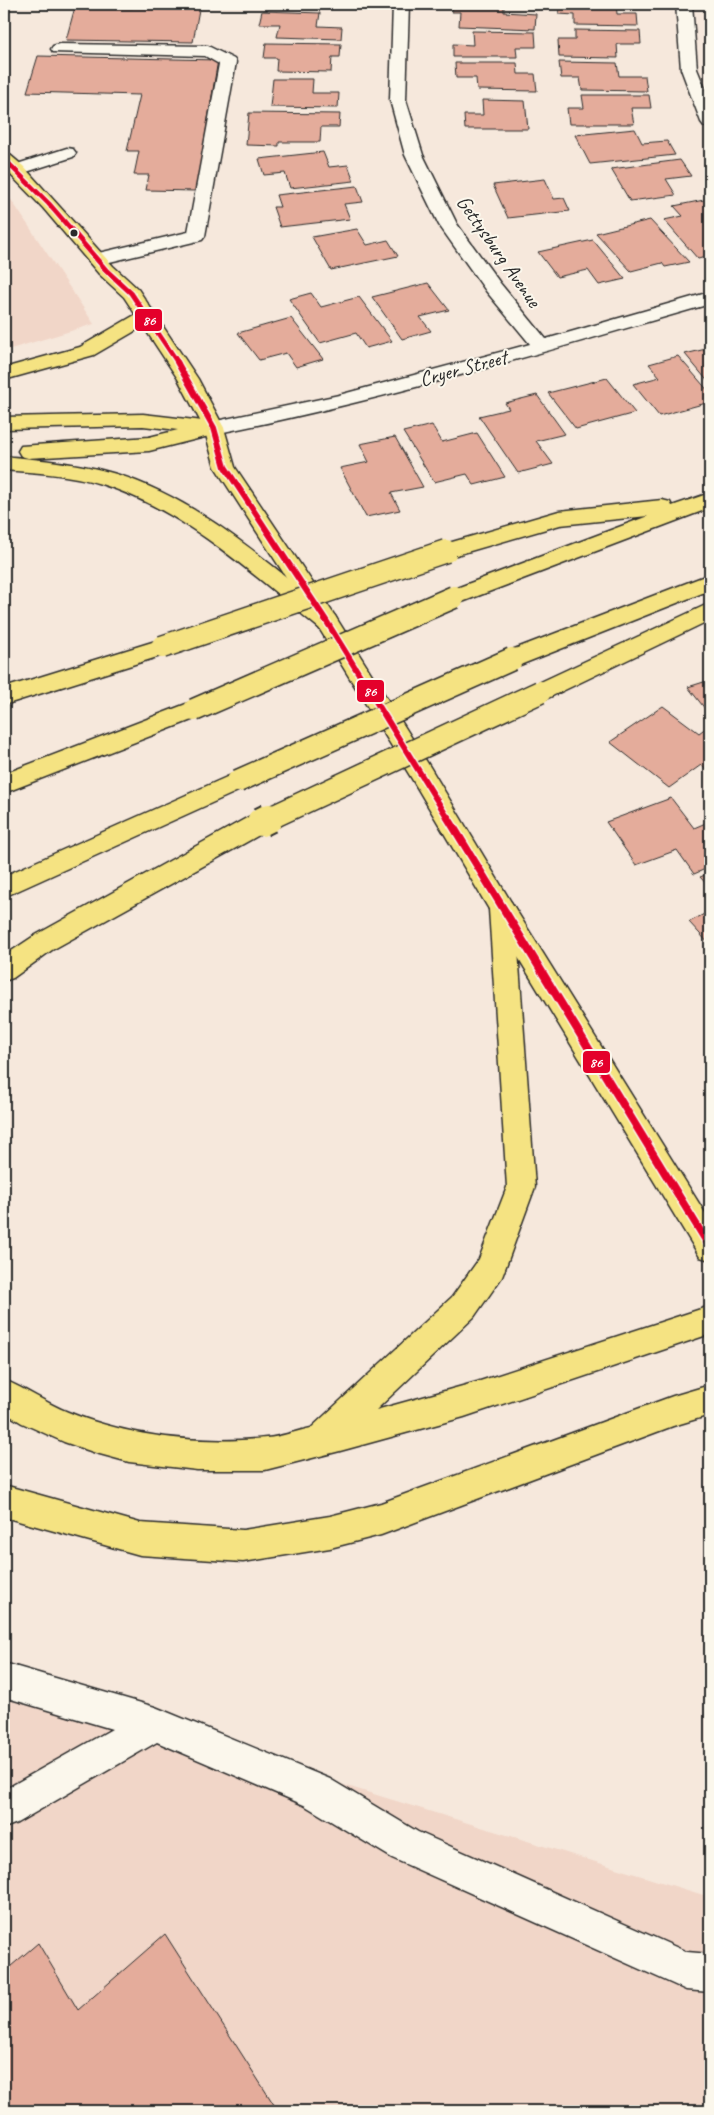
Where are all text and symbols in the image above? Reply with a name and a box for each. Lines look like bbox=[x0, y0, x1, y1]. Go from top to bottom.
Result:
street label: Gettysburg Avenue bbox=[451, 190, 548, 313]
unlabelled marker bbox=[69, 228, 79, 238]
line badge: 86 bbox=[134, 308, 163, 332]
text: 86 bbox=[143, 312, 157, 329]
street label: Cryer Street bbox=[416, 343, 512, 392]
line badge: 86 bbox=[356, 679, 385, 703]
text: 86 bbox=[364, 683, 378, 700]
line badge: 86 bbox=[582, 1050, 611, 1074]
text: 86 bbox=[590, 1054, 604, 1071]

